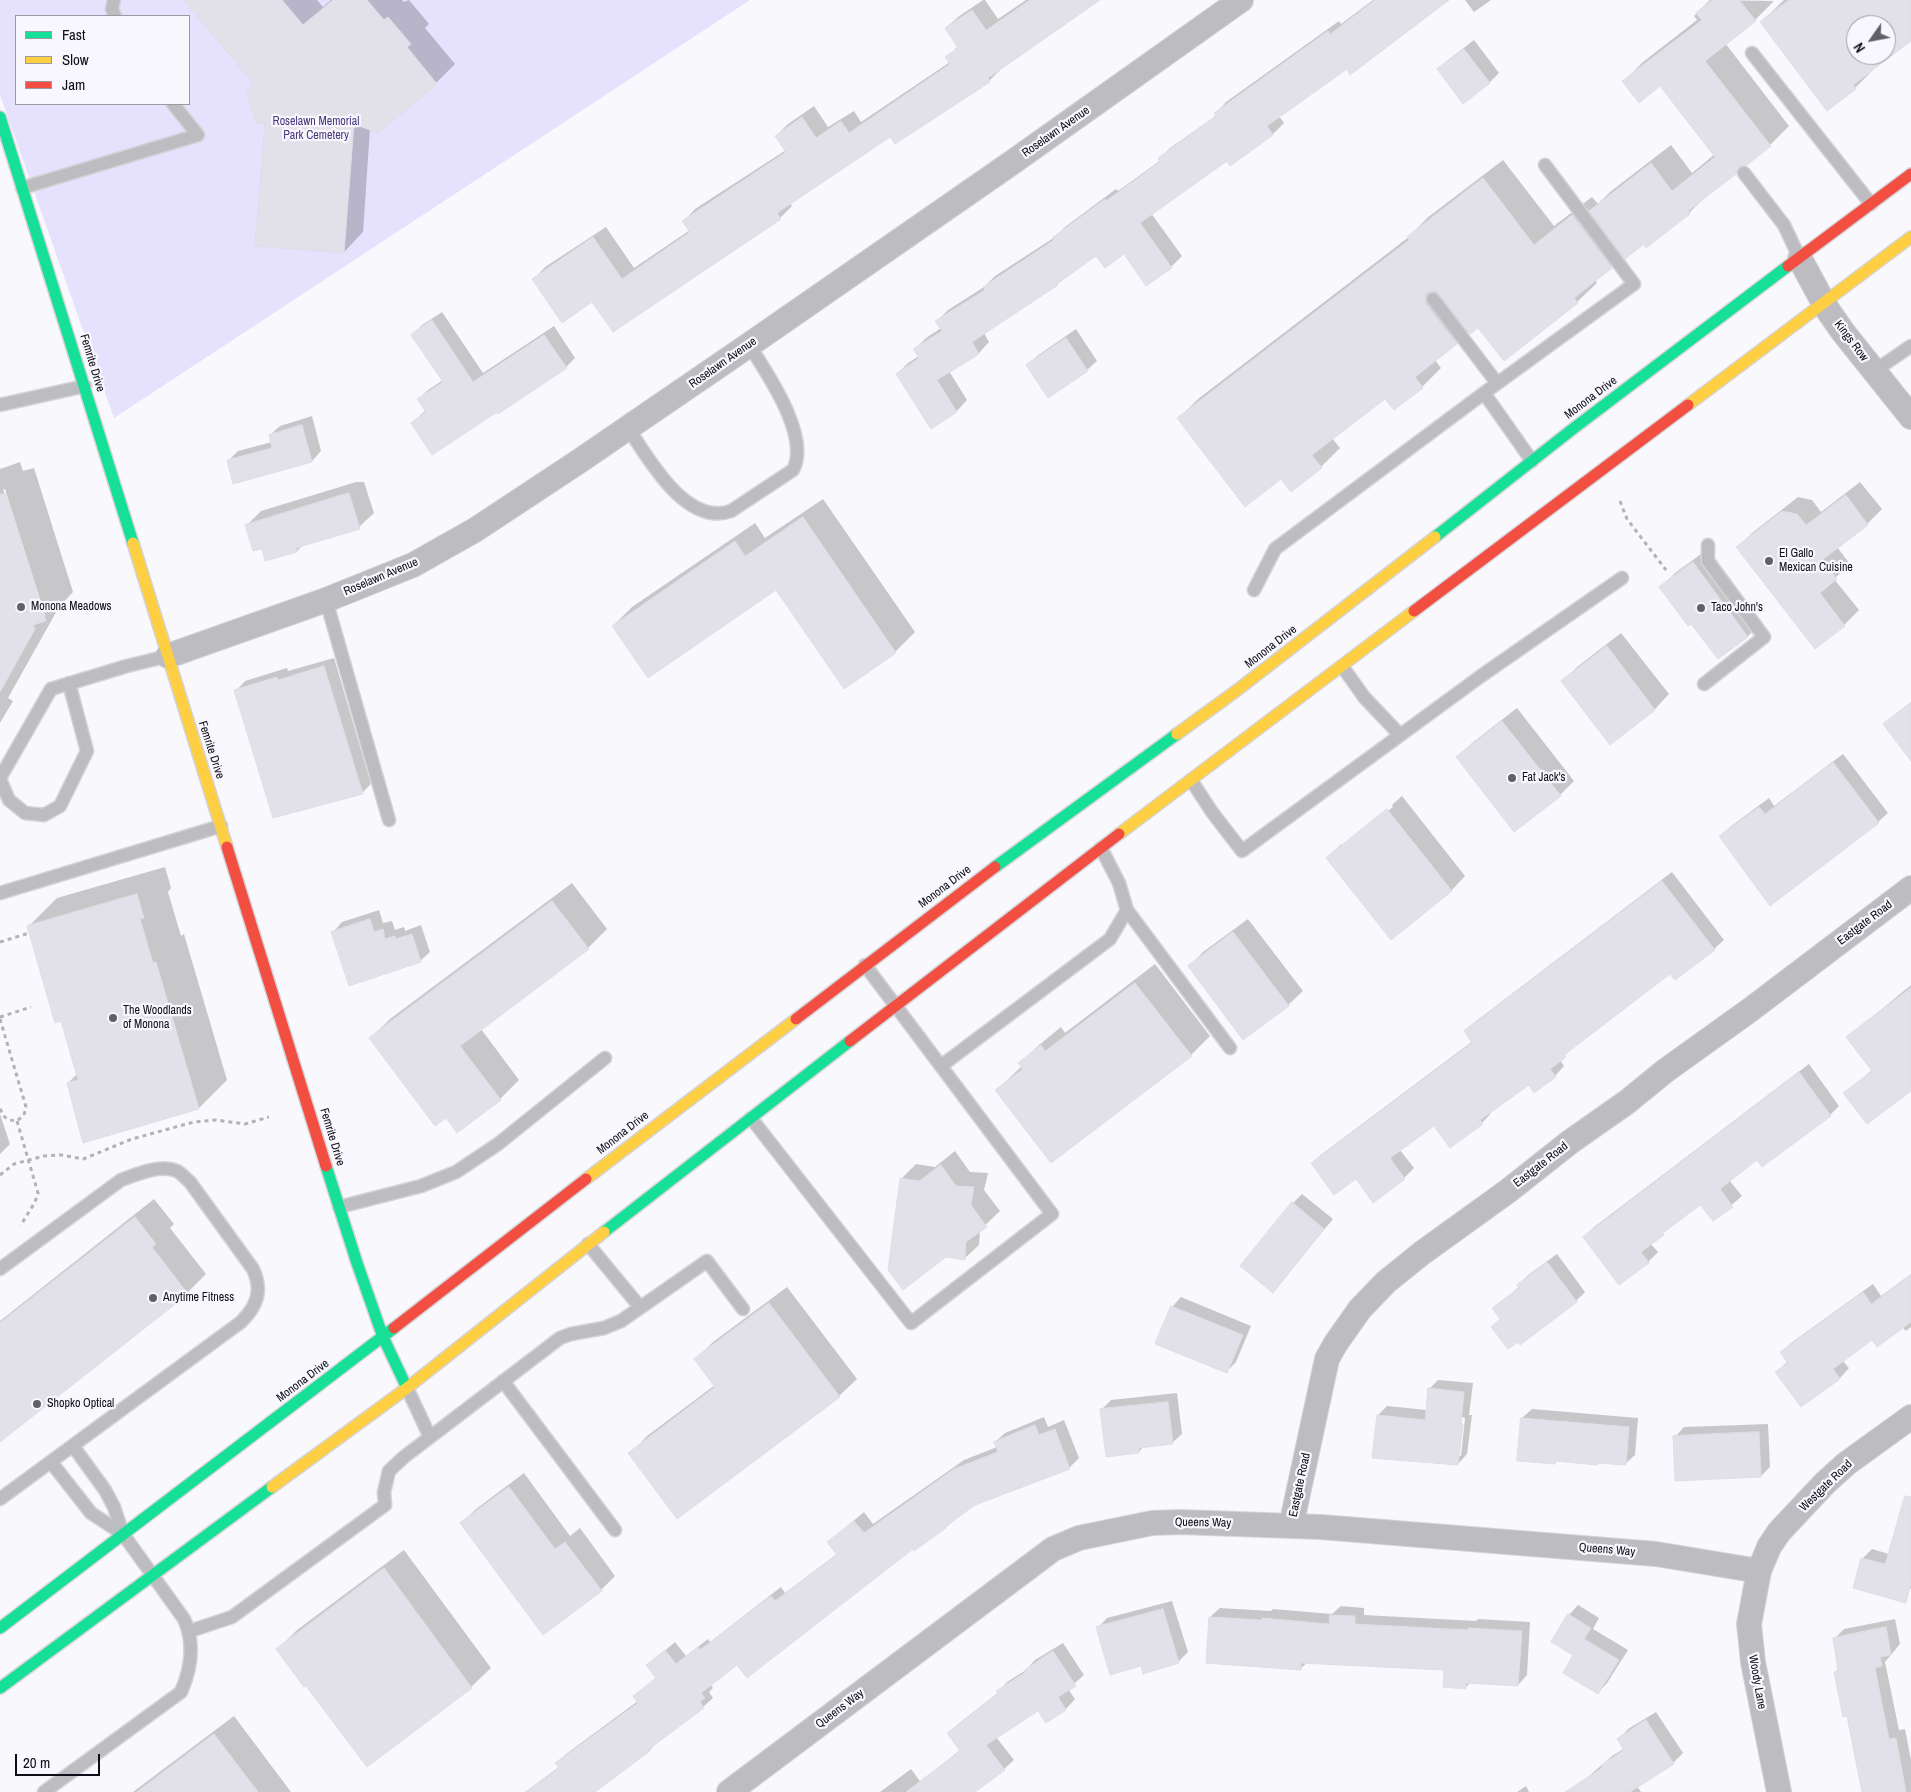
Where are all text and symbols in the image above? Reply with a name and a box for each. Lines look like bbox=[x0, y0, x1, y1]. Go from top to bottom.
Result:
legend bbox=[15, 15, 190, 105]
north arrow bbox=[1846, 15, 1896, 65]
text: Fast bbox=[62, 24, 85, 45]
text: N bbox=[1849, 39, 1869, 56]
text: Slow bbox=[62, 49, 89, 70]
text: Jam bbox=[62, 74, 85, 95]
street label: Roselawn Avenue bbox=[1019, 103, 1093, 161]
park label: Roselawn Memorial Park Cemetery bbox=[273, 115, 359, 143]
street label: Kings Row bbox=[1831, 318, 1871, 364]
street label: Femrite Drive bbox=[76, 332, 108, 394]
street label: Roselawn Avenue bbox=[686, 334, 760, 392]
street label: Monona Drive bbox=[1562, 374, 1620, 422]
place label: El Gallo Mexican Cuisine bbox=[1779, 547, 1853, 575]
street label: Roselawn Avenue bbox=[342, 555, 420, 599]
marker: El Gallo Mexican Cuisine bbox=[1763, 555, 1775, 567]
place label: Monona Meadows bbox=[31, 600, 111, 614]
marker: Monona Meadows bbox=[15, 601, 27, 613]
place label: Taco John's bbox=[1711, 601, 1763, 615]
marker: Taco John's bbox=[1695, 602, 1707, 614]
street label: Monona Drive bbox=[1242, 622, 1300, 672]
street label: Femrite Drive bbox=[195, 719, 227, 781]
place label: Fat Jack's bbox=[1522, 771, 1566, 785]
marker: Fat Jack's bbox=[1506, 772, 1518, 784]
street label: Monona Drive bbox=[916, 863, 974, 911]
street label: Eastgate Road bbox=[1835, 898, 1895, 948]
place label: The Woodlands of Monona bbox=[123, 1004, 192, 1032]
marker: The Woodlands of Monona bbox=[107, 1012, 119, 1024]
street label: Femrite Drive bbox=[316, 1106, 348, 1168]
street label: Monona Drive bbox=[594, 1108, 652, 1158]
street label: Eastgate Road bbox=[1511, 1139, 1571, 1191]
place label: Anytime Fitness bbox=[163, 1291, 234, 1305]
marker: Anytime Fitness bbox=[147, 1292, 159, 1304]
street label: Monona Drive bbox=[274, 1357, 332, 1405]
place label: Shopko Optical bbox=[47, 1397, 114, 1411]
marker: Shopko Optical bbox=[31, 1398, 43, 1410]
street label: Eastgate Road bbox=[1286, 1452, 1314, 1518]
street label: Westgate Road bbox=[1797, 1457, 1855, 1515]
street label: Queens Way bbox=[1175, 1515, 1231, 1531]
street label: Queens Way bbox=[1578, 1540, 1636, 1560]
street label: Woody Lane bbox=[1745, 1654, 1769, 1710]
street label: Queens Way bbox=[813, 1686, 867, 1732]
scale bar bbox=[18, 1744, 102, 1776]
text: 20 m bbox=[23, 1752, 50, 1773]

